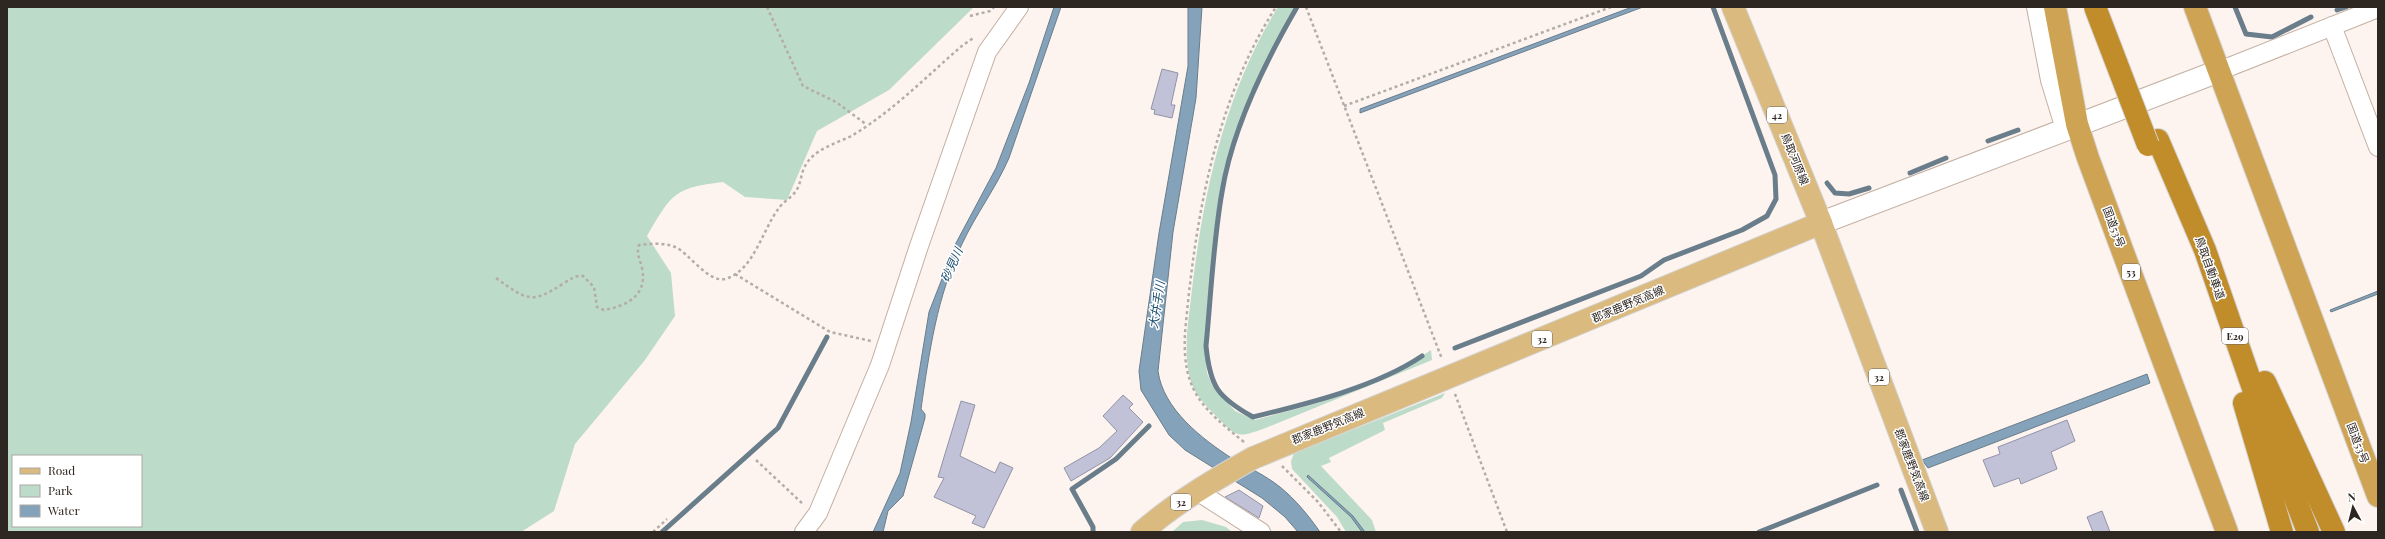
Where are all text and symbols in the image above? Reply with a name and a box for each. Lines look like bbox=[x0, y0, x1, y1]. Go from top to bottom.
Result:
road number: 42 bbox=[1767, 107, 1787, 123]
street label: 鳥取河原線 bbox=[1778, 131, 1813, 187]
street label: 国道53号 bbox=[2100, 204, 2129, 249]
street label: 鳥取自動車道 bbox=[2192, 234, 2229, 301]
water label: 砂見川 bbox=[936, 243, 967, 284]
road number: 53 bbox=[2122, 264, 2140, 280]
water label: 大井手川 bbox=[1144, 278, 1168, 330]
street label: 郡家鹿野気高線 bbox=[1589, 282, 1666, 325]
road number: E29 bbox=[2222, 328, 2248, 344]
road number: 32 bbox=[1532, 331, 1552, 347]
road number: 32 bbox=[1869, 369, 1889, 385]
street label: 郡家鹿野気高線 bbox=[1289, 404, 1366, 447]
street label: 国道53号 bbox=[2344, 420, 2373, 465]
street label: 郡家鹿野気高線 bbox=[1892, 426, 1933, 503]
legend bbox=[12, 455, 142, 527]
text: Road bbox=[48, 462, 75, 478]
text: Park bbox=[48, 482, 73, 498]
north arrow bbox=[2333, 487, 2373, 527]
text: N bbox=[2347, 489, 2357, 505]
road number: 32 bbox=[1171, 494, 1191, 510]
text: Water bbox=[47, 502, 81, 518]

